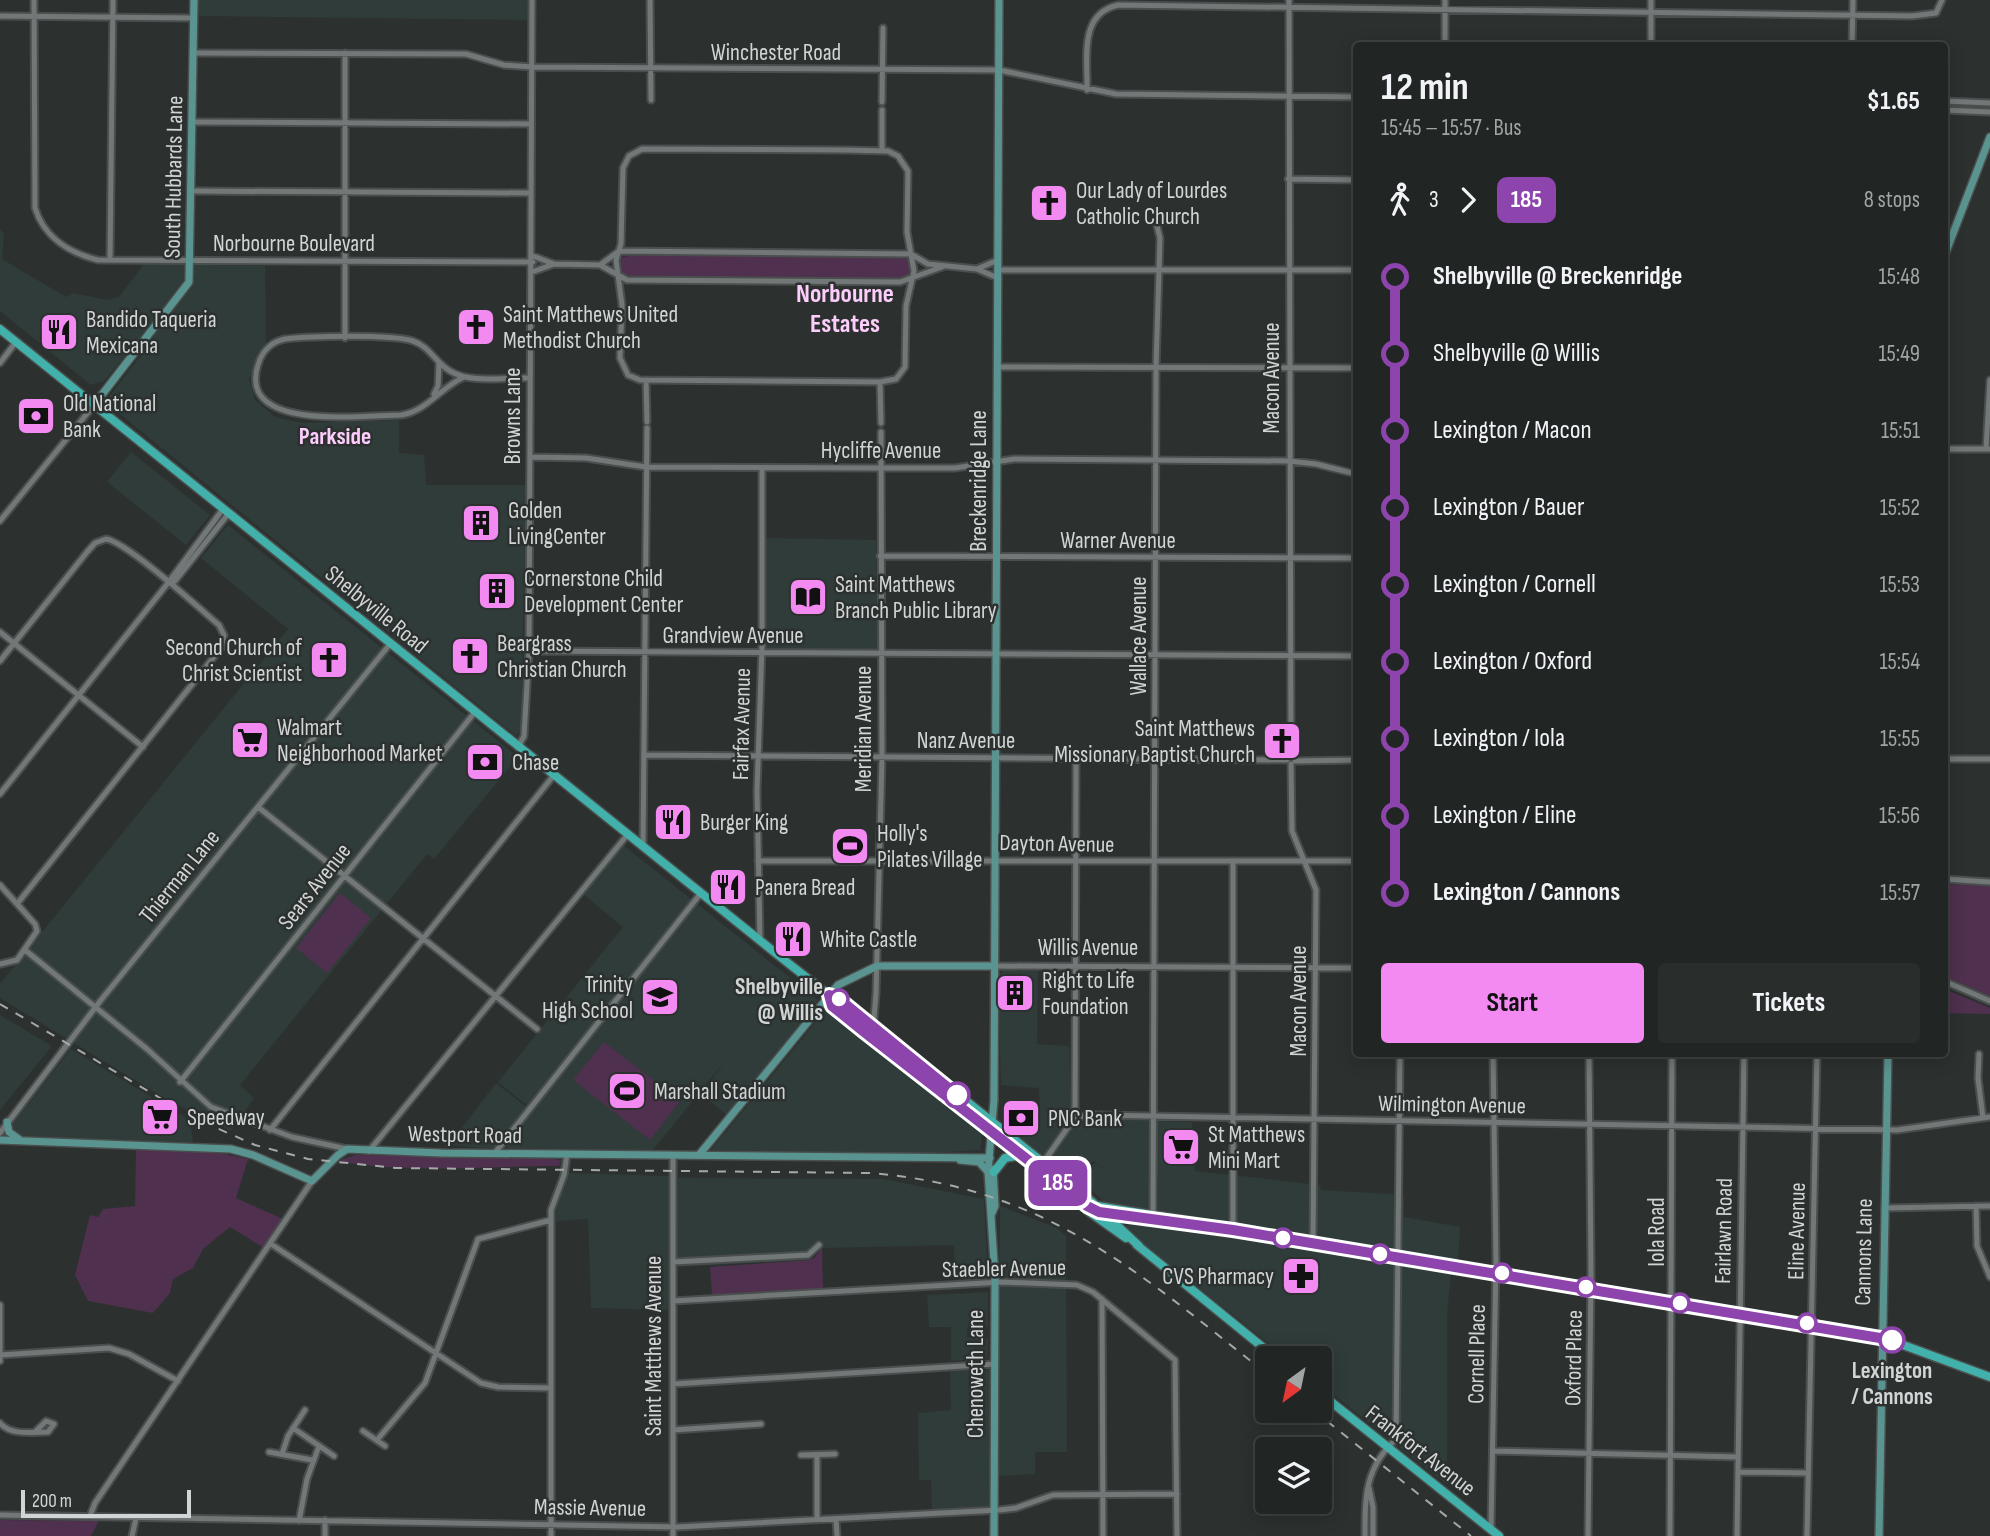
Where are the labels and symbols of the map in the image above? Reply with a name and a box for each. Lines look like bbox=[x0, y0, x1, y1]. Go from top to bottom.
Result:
street label: Winchester Road bbox=[711, 39, 841, 67]
street label: South Hubbards Lane bbox=[159, 95, 189, 259]
place label: Our Lady of Lourdes Catholic Church bbox=[1076, 177, 1227, 231]
church icon: Our Lady of Lourdes Catholic Church bbox=[1028, 182, 1070, 224]
street label: Norbourne Boulevard bbox=[213, 230, 375, 258]
district label: Norbourne Estates bbox=[796, 279, 894, 340]
place label: Saint Matthews United Methodist Church bbox=[503, 301, 678, 355]
place label: Bandido Taqueria Mexicana bbox=[86, 306, 217, 360]
church icon: Saint Matthews United Methodist Church bbox=[455, 306, 497, 348]
restaurant icon: Bandido Taqueria Mexicana bbox=[38, 311, 80, 353]
street label: Macon Avenue bbox=[1258, 323, 1286, 433]
street label: Browns Lane bbox=[499, 367, 527, 465]
place label: Old National Bank bbox=[63, 390, 156, 444]
bank icon: Old National Bank bbox=[15, 395, 57, 437]
street label: Breckenridge Lane bbox=[965, 410, 993, 552]
district label: Parkside bbox=[299, 422, 371, 451]
street label: Hycliffe Avenue bbox=[821, 437, 941, 465]
place label: Golden LivingCenter bbox=[508, 497, 606, 551]
building icon: Golden LivingCenter bbox=[460, 502, 502, 544]
street label: Warner Avenue bbox=[1060, 527, 1176, 555]
street label: Shelbyville Road bbox=[319, 560, 434, 660]
place label: Cornerstone Child Development Center bbox=[524, 565, 684, 619]
building icon: Cornerstone Child Development Center bbox=[476, 570, 518, 612]
place label: Saint Matthews Branch Public Library bbox=[835, 571, 997, 625]
library icon: Saint Matthews Branch Public Library bbox=[787, 576, 829, 618]
street label: Wallace Avenue bbox=[1125, 577, 1153, 695]
street label: Grandview Avenue bbox=[662, 622, 804, 650]
place label: Beargrass Christian Church bbox=[497, 630, 627, 684]
place label: Second Church of Christ Scientist bbox=[165, 634, 302, 688]
church icon: Beargrass Christian Church bbox=[449, 635, 491, 677]
church icon: Second Church of Christ Scientist bbox=[308, 639, 350, 681]
street label: Meridian Avenue bbox=[850, 666, 878, 792]
street label: Fairfax Avenue bbox=[727, 668, 757, 780]
place label: Walmart Neighborhood Market bbox=[277, 714, 443, 768]
place label: Saint Matthews Missionary Baptist Church bbox=[1054, 715, 1255, 769]
supermarket icon: Walmart Neighborhood Market bbox=[229, 719, 271, 761]
church icon: Saint Matthews Missionary Baptist Church bbox=[1261, 720, 1303, 762]
street label: Nanz Avenue bbox=[917, 727, 1015, 755]
bank icon: Chase bbox=[464, 741, 506, 783]
place label: Chase bbox=[512, 749, 559, 777]
restaurant icon: Burger King bbox=[652, 801, 694, 843]
place label: Burger King bbox=[700, 809, 788, 837]
place label: Holly's Pilates Village bbox=[877, 820, 982, 874]
street label: Thierman Lane bbox=[133, 824, 226, 929]
sports icon: Holly's Pilates Village bbox=[829, 825, 871, 867]
street label: Dayton Avenue bbox=[999, 829, 1115, 859]
street label: Sears Avenue bbox=[272, 838, 357, 936]
restaurant icon: Panera Bread bbox=[707, 866, 749, 908]
place label: Panera Bread bbox=[755, 874, 855, 902]
restaurant icon: White Castle bbox=[772, 918, 814, 960]
place label: White Castle bbox=[820, 926, 917, 954]
street label: Willis Avenue bbox=[1038, 934, 1138, 962]
street label: Macon Avenue bbox=[1285, 946, 1313, 1056]
place label: Right to Life Foundation bbox=[1042, 967, 1135, 1021]
place label: Trinity High School bbox=[542, 971, 633, 1025]
building icon: Right to Life Foundation bbox=[994, 972, 1036, 1014]
place label: Shelbyville @ Willis bbox=[735, 973, 823, 1027]
school or university icon: Trinity High School bbox=[639, 976, 681, 1018]
marker: Shelbyville @ Willis bbox=[829, 989, 849, 1009]
sports icon: Marshall Stadium bbox=[606, 1070, 648, 1112]
place label: Marshall Stadium bbox=[654, 1078, 786, 1106]
unlabelled marker bbox=[944, 1082, 970, 1108]
street label: Wilmington Avenue bbox=[1378, 1090, 1526, 1120]
supermarket icon: Speedway bbox=[139, 1096, 181, 1138]
bank icon: PNC Bank bbox=[1000, 1097, 1042, 1139]
place label: Speedway bbox=[187, 1104, 265, 1132]
place label: PNC Bank bbox=[1048, 1105, 1122, 1133]
street label: Westport Road bbox=[408, 1120, 522, 1150]
place label: St Matthews Mini Mart bbox=[1208, 1121, 1305, 1175]
supermarket icon: St Matthews Mini Mart bbox=[1160, 1126, 1202, 1168]
line badge: 185 bbox=[1018, 1160, 1098, 1206]
street label: Fairlawn Road bbox=[1709, 1178, 1739, 1284]
street label: Eline Avenue bbox=[1782, 1182, 1812, 1280]
street label: Iola Road bbox=[1643, 1197, 1671, 1267]
street label: Cannons Lane bbox=[1849, 1198, 1879, 1306]
unlabelled marker bbox=[1273, 1228, 1293, 1248]
unlabelled marker bbox=[1370, 1244, 1390, 1264]
street label: Staebler Avenue bbox=[942, 1254, 1066, 1284]
pharmacy icon: CVS Pharmacy bbox=[1280, 1255, 1322, 1297]
street label: Saint Matthews Avenue bbox=[640, 1256, 668, 1436]
place label: CVS Pharmacy bbox=[1162, 1263, 1274, 1291]
unlabelled marker bbox=[1492, 1263, 1512, 1283]
unlabelled marker bbox=[1576, 1277, 1596, 1297]
unlabelled marker bbox=[1670, 1293, 1690, 1313]
street label: Cornell Place bbox=[1462, 1304, 1492, 1404]
street label: Chenoweth Lane bbox=[962, 1310, 990, 1438]
street label: Oxford Place bbox=[1559, 1310, 1589, 1406]
unlabelled marker bbox=[1797, 1313, 1817, 1333]
marker: Lexington / Cannons bbox=[1879, 1327, 1905, 1353]
north arrow bbox=[1255, 1346, 1332, 1423]
place label: Lexington / Cannons bbox=[1851, 1357, 1933, 1411]
street label: Frankfort Avenue bbox=[1360, 1399, 1481, 1502]
scale bar bbox=[21, 1487, 191, 1519]
street label: Massie Avenue bbox=[534, 1493, 646, 1523]

